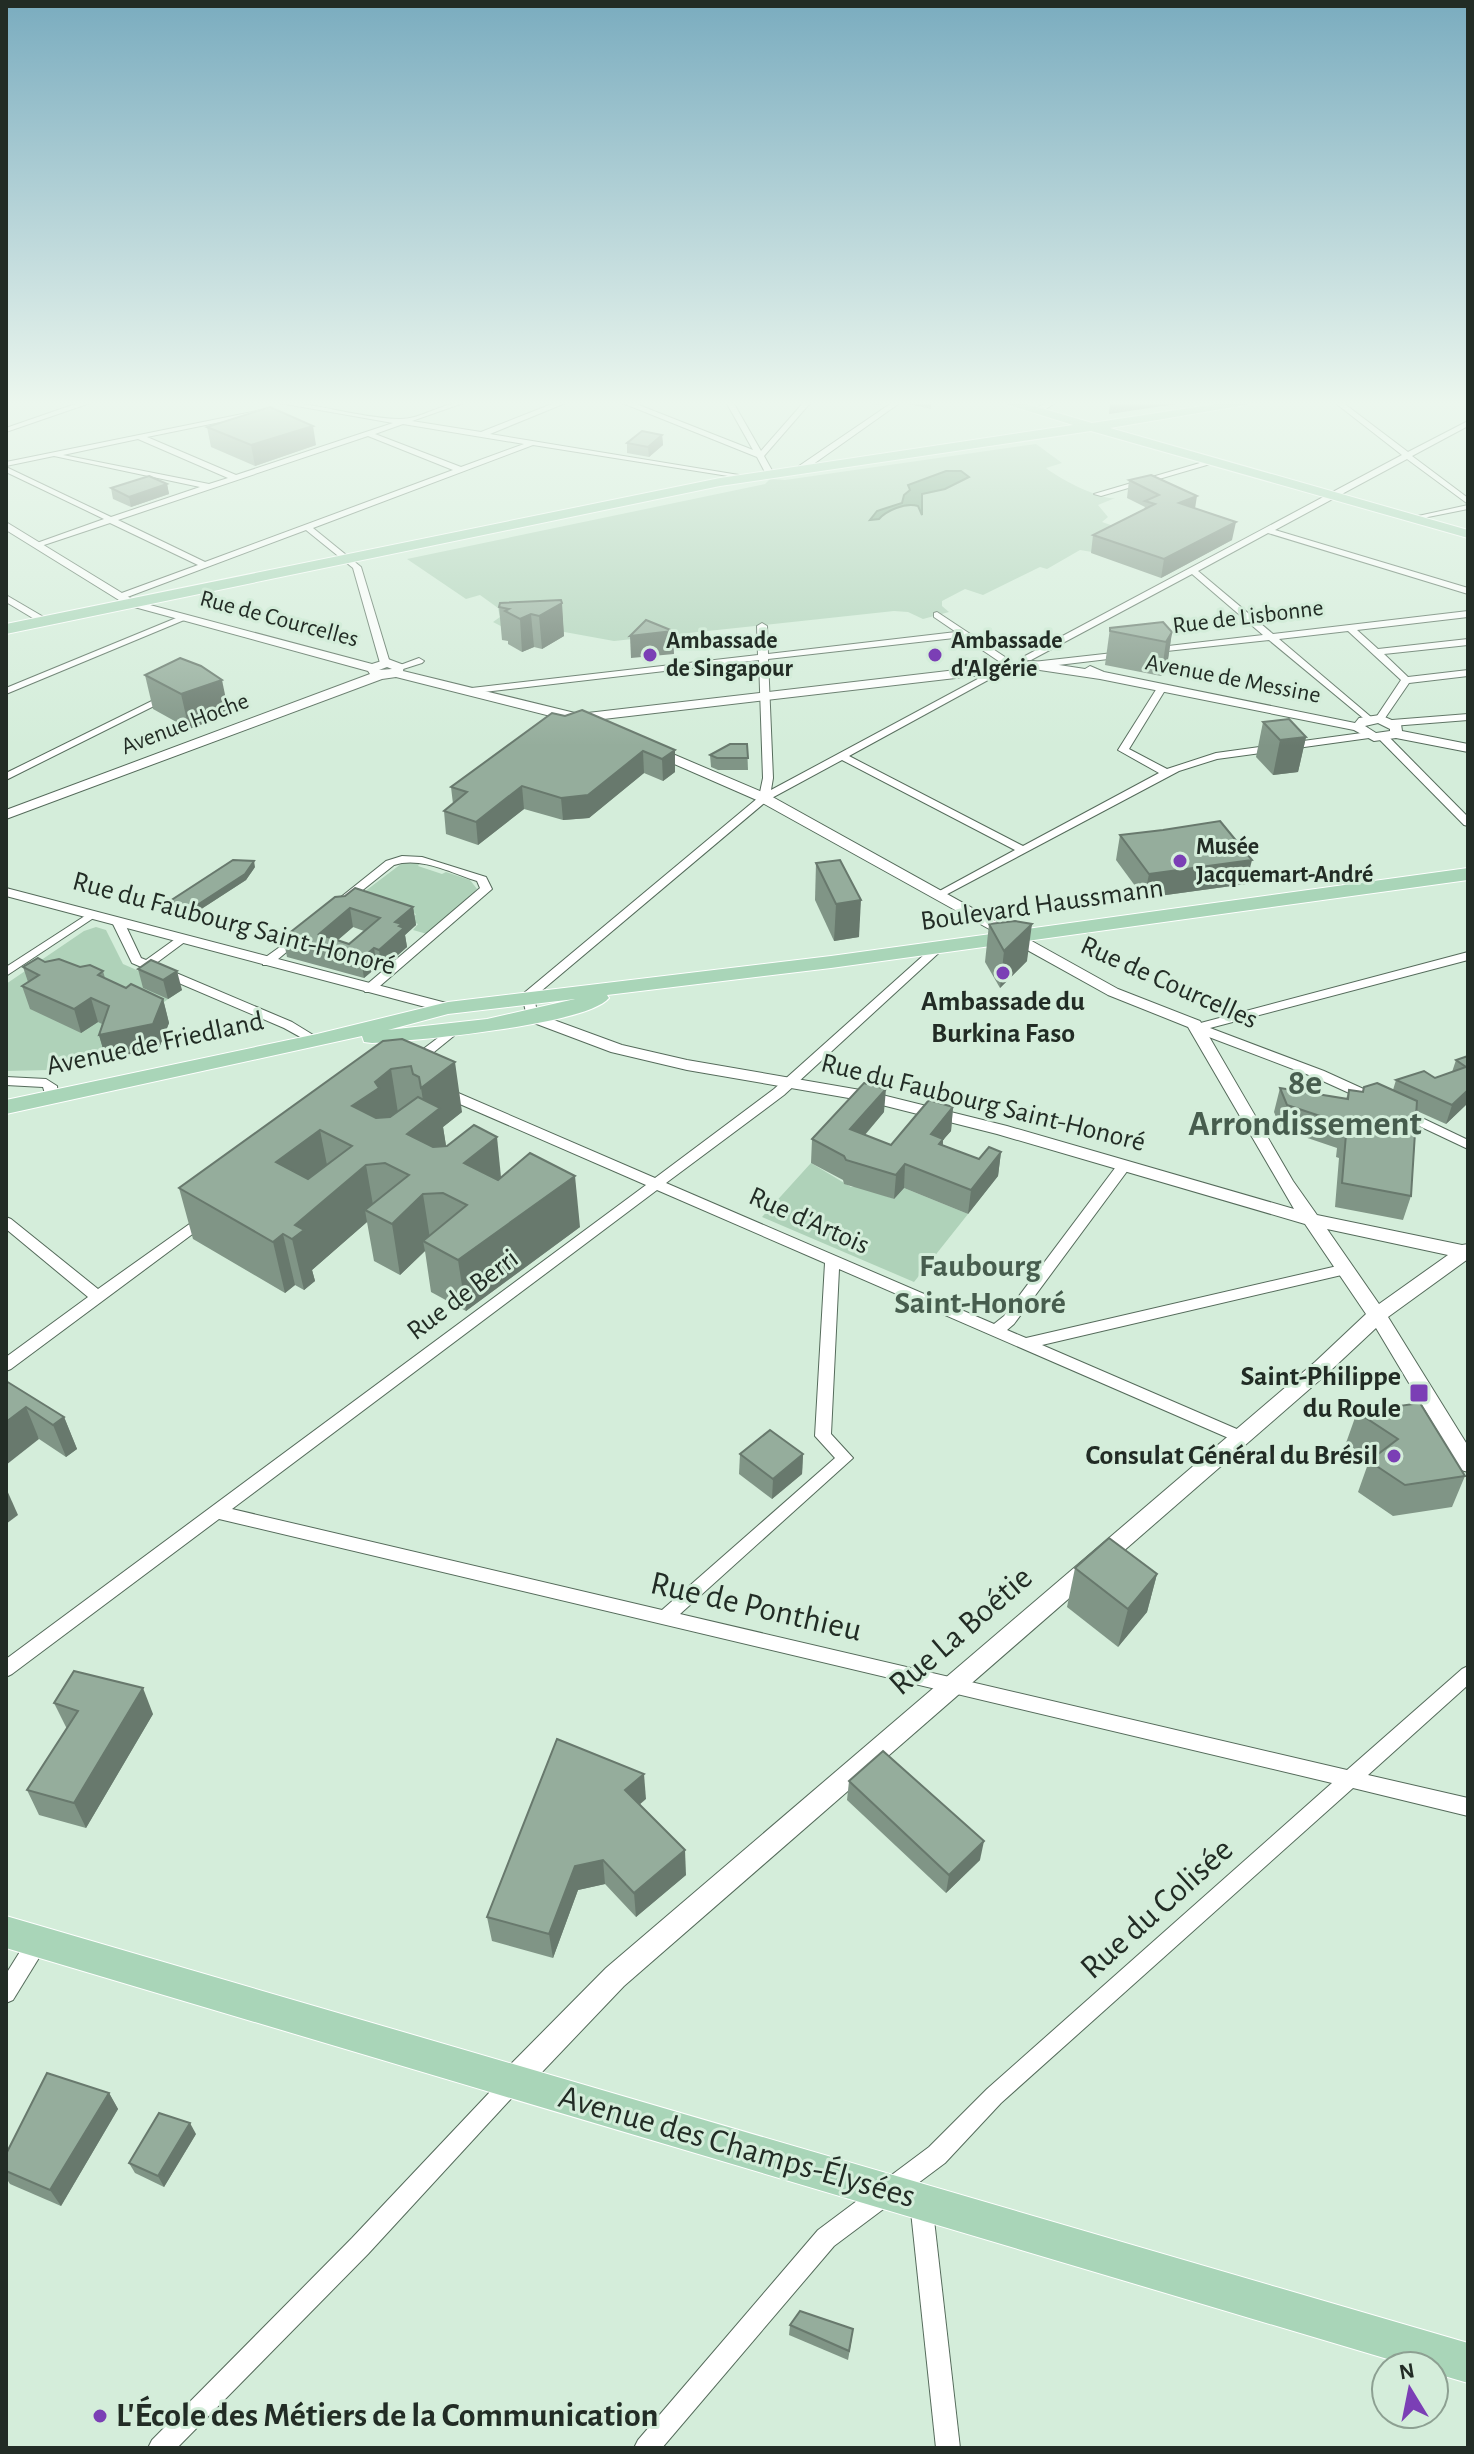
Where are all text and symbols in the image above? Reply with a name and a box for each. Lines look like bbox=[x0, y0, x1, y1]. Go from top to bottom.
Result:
street label: Rue de Courcelles bbox=[197, 586, 361, 652]
street label: Rue de Lisbonne bbox=[1171, 596, 1325, 638]
place label: Ambassade de Singapour bbox=[666, 629, 793, 681]
place label: Ambassade d'Algérie bbox=[951, 629, 1063, 681]
marker: Ambassade de Singapour bbox=[641, 646, 659, 664]
marker: Ambassade d'Algérie bbox=[926, 646, 944, 664]
street label: Avenue de Messine bbox=[1143, 650, 1323, 708]
street label: Avenue Hoche bbox=[118, 689, 252, 759]
place label: Musée Jacquemart-André bbox=[1196, 835, 1373, 887]
marker: Musée Jacquemart-André bbox=[1171, 852, 1189, 870]
street label: Rue du Faubourg Saint-Honoré bbox=[69, 867, 399, 981]
street label: Boulevard Haussmann bbox=[919, 874, 1165, 936]
street label: Rue de Courcelles bbox=[1076, 931, 1262, 1035]
marker: Ambassade du Burkina Faso bbox=[994, 964, 1012, 982]
place label: Ambassade du Burkina Faso bbox=[921, 988, 1085, 1048]
street label: Avenue de Friedland bbox=[44, 1007, 266, 1081]
street label: Rue du Faubourg Saint-Honoré bbox=[818, 1049, 1148, 1157]
district label: 8e Arrondissement bbox=[1188, 1065, 1422, 1142]
street label: Rue d'Artois bbox=[745, 1182, 873, 1260]
street label: Rue de Berri bbox=[402, 1244, 524, 1346]
district label: Faubourg Saint-Honoré bbox=[894, 1250, 1066, 1319]
place label: Saint-Philippe du Roule bbox=[1240, 1363, 1401, 1423]
marker: Saint-Philippe du Roule bbox=[1408, 1382, 1430, 1404]
place label: Consulat Général du Brésil bbox=[1086, 1442, 1378, 1470]
marker: Consulat Général du Brésil bbox=[1385, 1447, 1403, 1465]
street label: Rue La Boétie bbox=[883, 1560, 1039, 1702]
street label: Rue de Ponthieu bbox=[647, 1566, 865, 1648]
street label: Rue du Colisée bbox=[1074, 1832, 1240, 1986]
street label: Avenue des Champs-Élysées bbox=[555, 2077, 920, 2214]
north arrow bbox=[1370, 2350, 1450, 2430]
text: N bbox=[1397, 2359, 1416, 2383]
place label: L'École des Métiers de la Communication bbox=[116, 2395, 659, 2433]
marker: L'École des Métiers de la Communication bbox=[91, 2407, 109, 2425]

